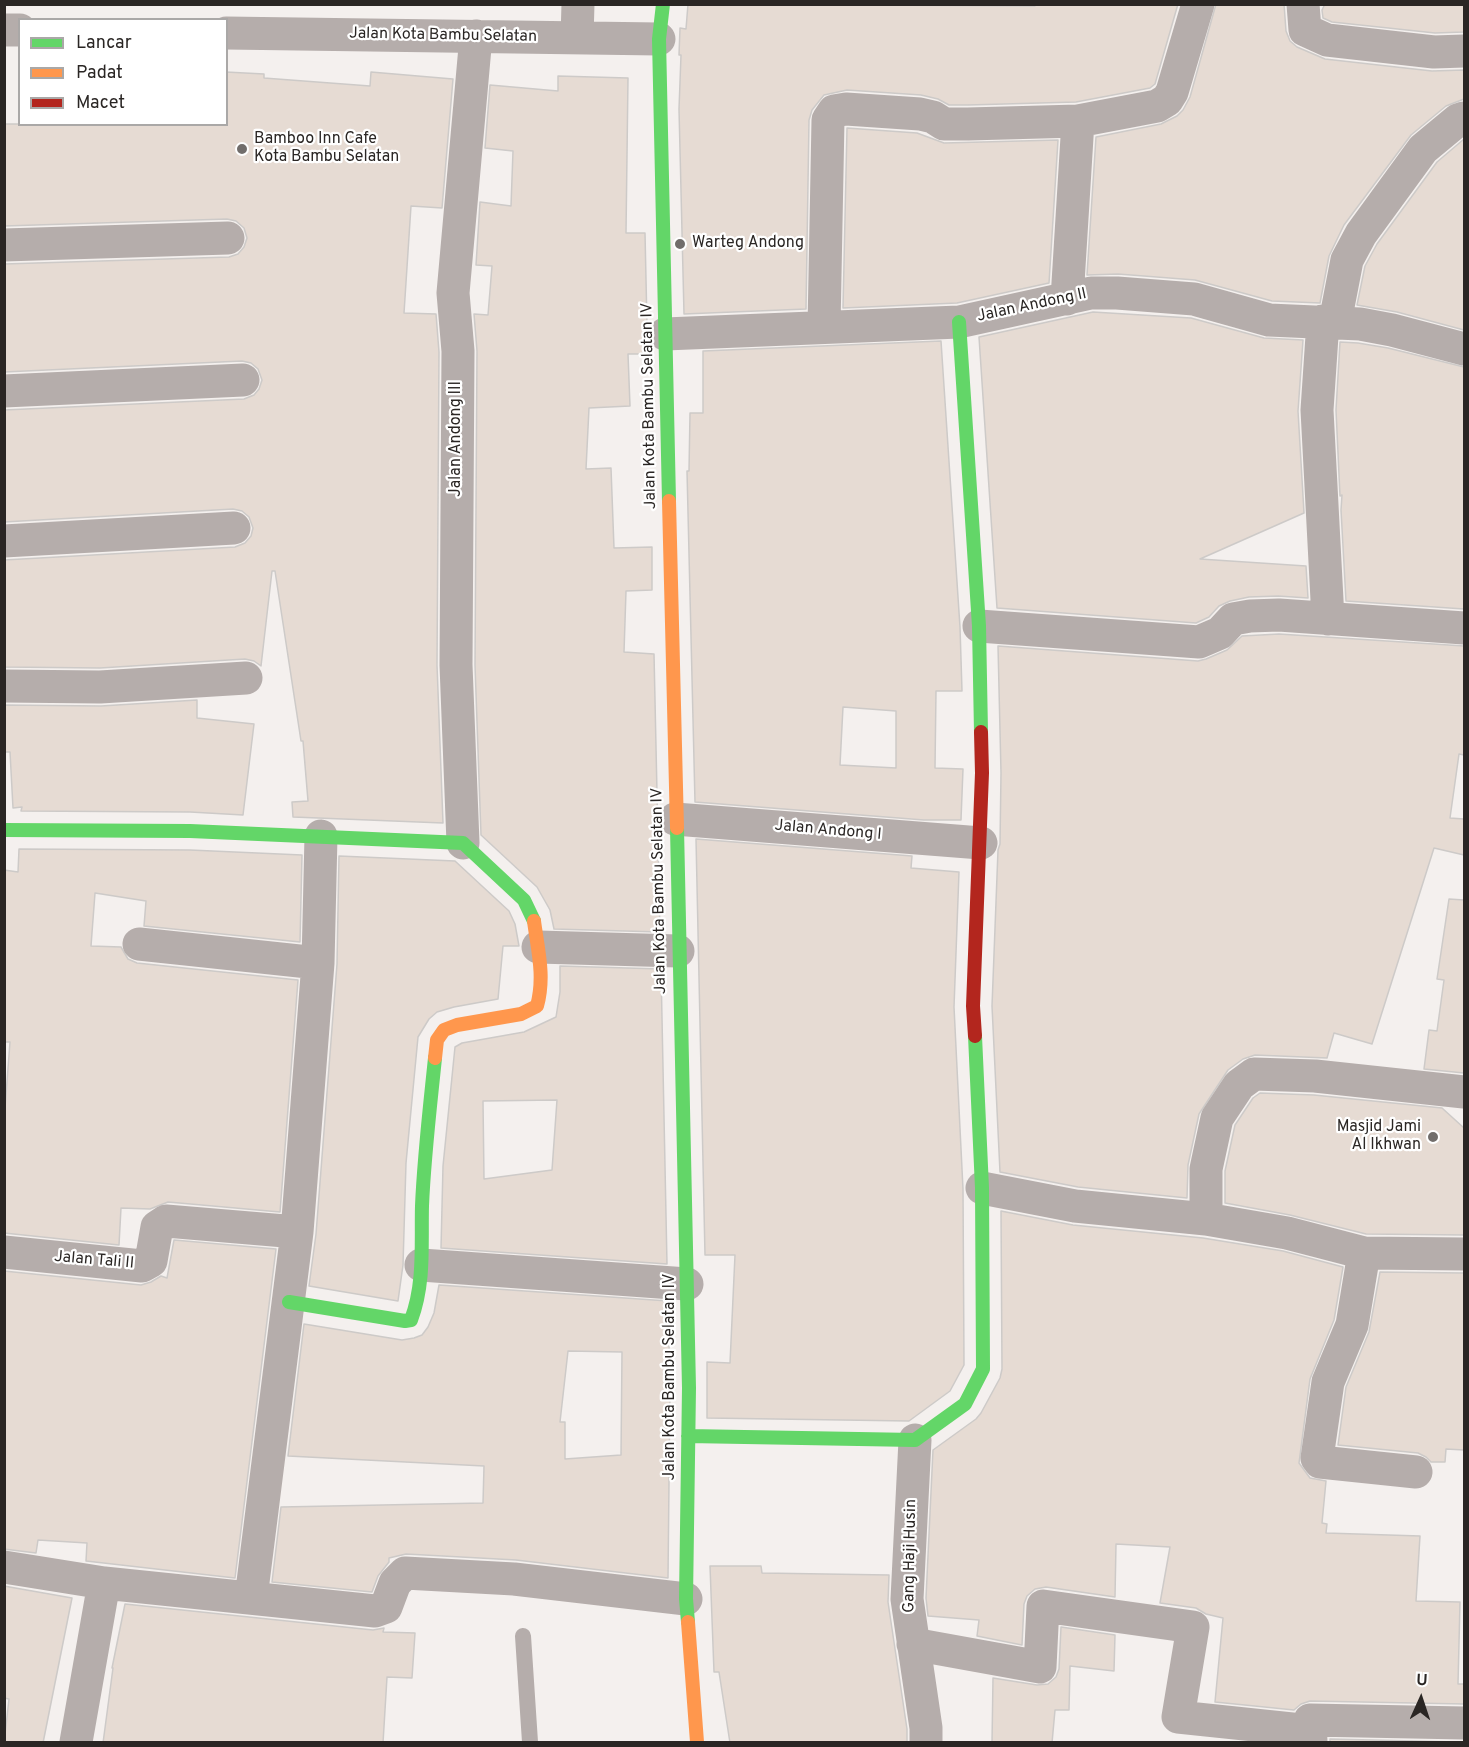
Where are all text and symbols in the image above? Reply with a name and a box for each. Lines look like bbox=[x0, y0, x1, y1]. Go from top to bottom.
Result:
legend bbox=[18, 18, 228, 126]
street label: Jalan Kota Bambu Selatan bbox=[349, 25, 537, 47]
text: Lancar bbox=[76, 32, 132, 55]
text: Padat bbox=[76, 62, 123, 85]
text: Macet bbox=[76, 92, 125, 115]
place label: Bamboo Inn Cafe Kota Bambu Selatan bbox=[254, 130, 399, 168]
marker: Bamboo Inn Cafe Kota Bambu Selatan bbox=[235, 142, 249, 156]
place label: Warteg Andong bbox=[692, 234, 804, 254]
marker: Warteg Andong bbox=[673, 237, 687, 251]
street label: Jalan Andong II bbox=[975, 285, 1089, 327]
street label: Jalan Kota Bambu Selatan IV bbox=[639, 302, 661, 510]
street label: Jalan Andong III bbox=[447, 381, 467, 497]
street label: Jalan Kota Bambu Selatan IV bbox=[649, 787, 671, 995]
street label: Jalan Andong I bbox=[774, 817, 882, 845]
place label: Masjid Jami Al Ikhwan bbox=[1337, 1118, 1421, 1156]
marker: Masjid Jami Al Ikhwan bbox=[1426, 1130, 1440, 1144]
street label: Jalan Tali II bbox=[53, 1248, 135, 1274]
street label: Jalan Kota Bambu Selatan IV bbox=[661, 1274, 681, 1480]
street label: Gang Haji Husin bbox=[900, 1499, 922, 1613]
north arrow bbox=[1391, 1669, 1451, 1729]
text: U bbox=[1416, 1671, 1428, 1691]

